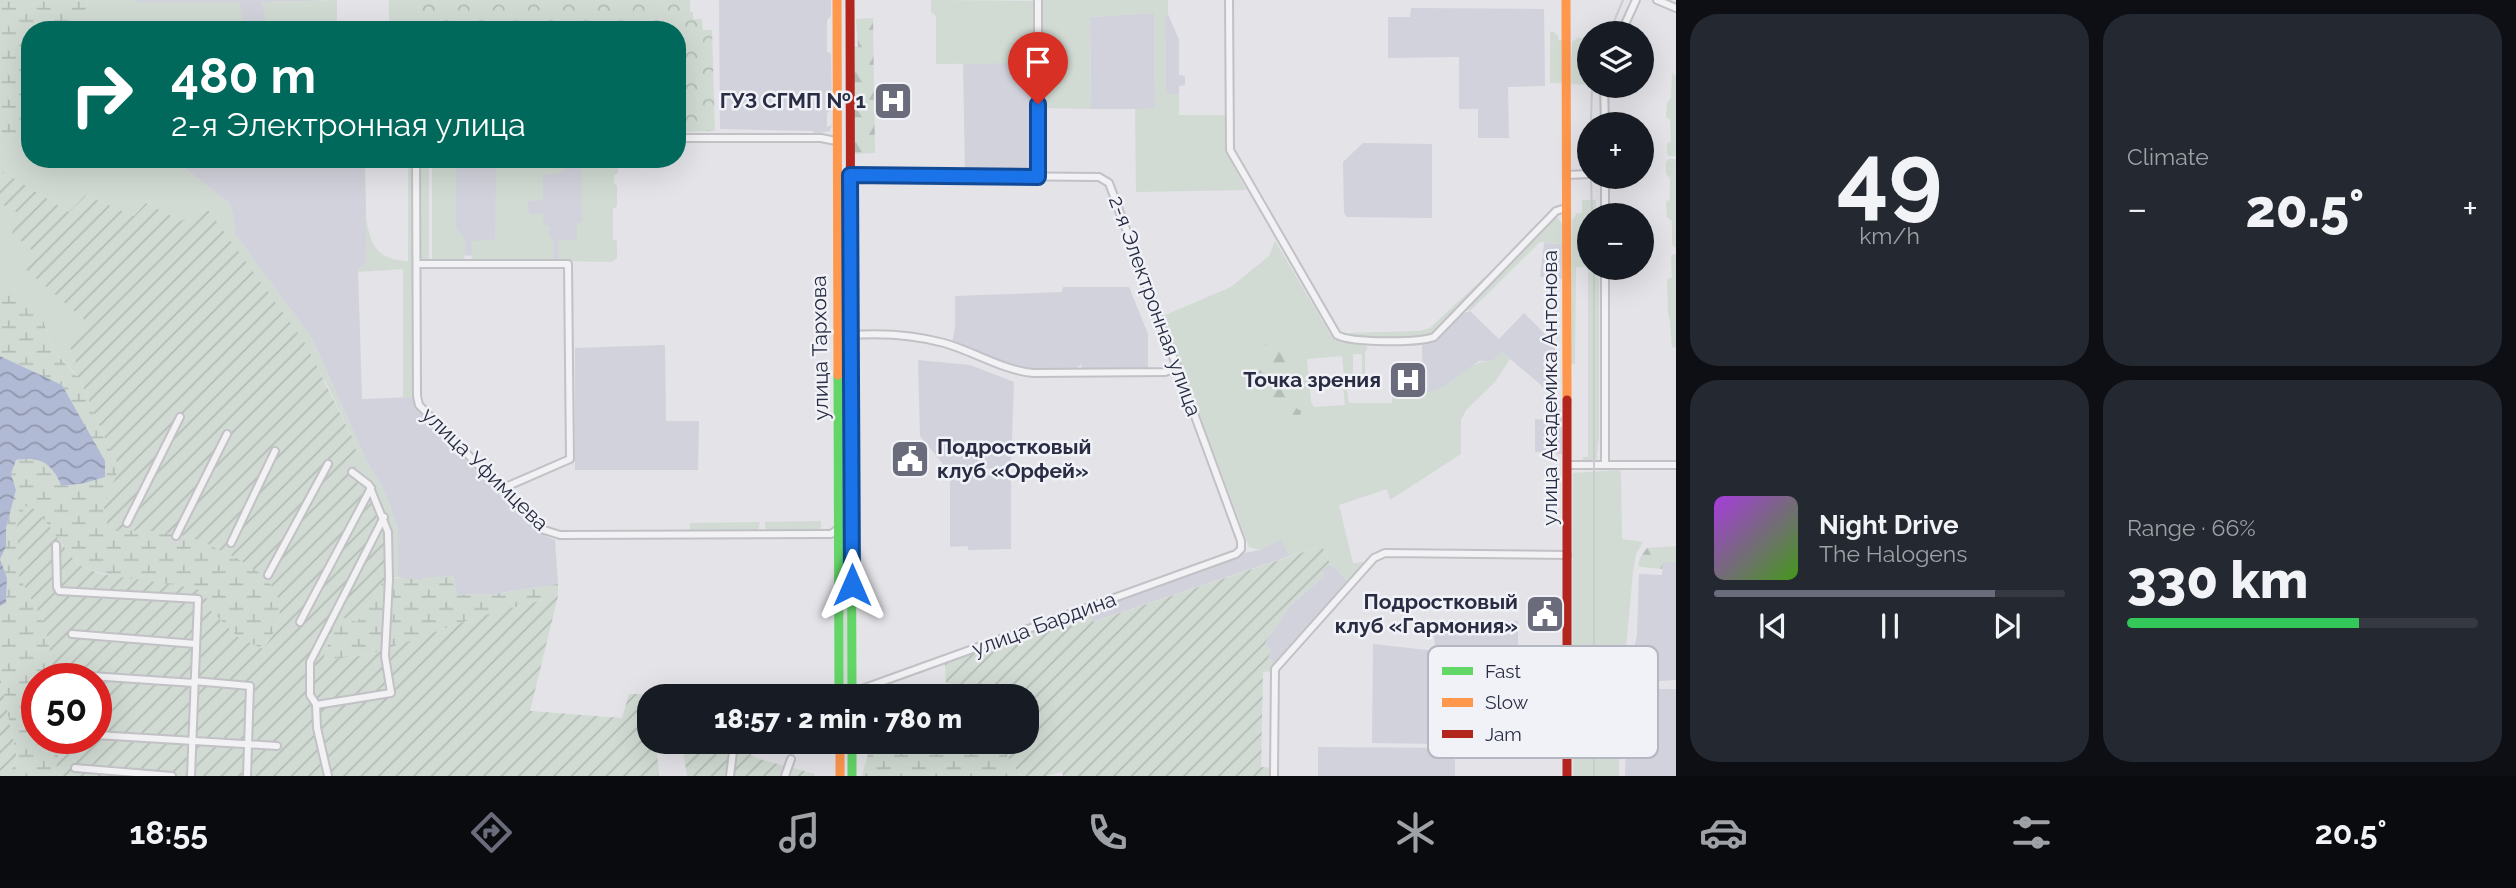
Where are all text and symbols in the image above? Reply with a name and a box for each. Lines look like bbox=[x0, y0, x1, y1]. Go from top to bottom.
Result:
map controls bbox=[1577, 21, 1654, 280]
button: layers bbox=[1577, 21, 1654, 98]
pin bbox=[1008, 32, 1068, 104]
icon: arrive bbox=[1019, 43, 1057, 81]
text: 480 m bbox=[171, 47, 316, 104]
icon: right bbox=[56, 49, 147, 140]
hospital icon: ГУЗ СГМП № 1 bbox=[872, 80, 914, 122]
place label: ГУЗ СГМП № 1 bbox=[720, 88, 866, 113]
text: 2-я Электронная улица bbox=[171, 106, 526, 143]
button: + bbox=[1577, 112, 1654, 189]
text: 49 bbox=[1837, 123, 1942, 230]
text: Climate bbox=[2127, 143, 2209, 170]
text: 20.5° bbox=[2245, 178, 2364, 239]
text: − bbox=[2127, 186, 2147, 231]
text: + bbox=[2462, 186, 2478, 231]
street label: 2-я Электронная улица bbox=[1104, 192, 1207, 419]
button: − bbox=[1577, 203, 1654, 280]
text: km/h bbox=[1859, 222, 1920, 249]
street label: улица Академика Антонова bbox=[1537, 250, 1562, 526]
street label: улица Тархова bbox=[806, 275, 833, 421]
hospital icon: Точка зрения bbox=[1387, 359, 1429, 401]
place label: Точка зрения bbox=[1243, 367, 1381, 392]
street label: улица Уфимцева bbox=[417, 402, 554, 536]
place label: Подростковый клуб «Орфей» bbox=[937, 434, 1091, 483]
public building icon: Подростковый клуб «Орфей» bbox=[889, 438, 931, 480]
text: Night Drive bbox=[1819, 510, 1958, 540]
text: Range · 66% bbox=[2127, 514, 2256, 541]
text: The Halogens bbox=[1819, 540, 1967, 567]
position arrow bbox=[815, 548, 889, 622]
text: 330 km bbox=[2127, 549, 2308, 610]
street label: улица Бардина bbox=[969, 586, 1119, 661]
place label: Подростковый клуб «Гармония» bbox=[1335, 589, 1518, 638]
public building icon: Подростковый клуб «Гармония» bbox=[1524, 593, 1566, 635]
icon: previous bbox=[1754, 607, 1792, 645]
icon: pause bbox=[1871, 607, 1909, 645]
icon: next bbox=[1988, 607, 2026, 645]
legend bbox=[1428, 646, 1658, 758]
text: Fast bbox=[1485, 660, 1521, 682]
speed limit sign: 50 bbox=[21, 663, 112, 754]
text: Slow bbox=[1485, 691, 1529, 713]
text: 18:57 · 2 min · 780 m bbox=[714, 704, 962, 734]
text: Jam bbox=[1485, 723, 1522, 745]
icon: directions bbox=[467, 808, 516, 857]
icon: music bbox=[775, 808, 824, 857]
icon: phone bbox=[1083, 808, 1132, 857]
icon: climate bbox=[1391, 808, 1440, 857]
icon: car bbox=[1699, 808, 1748, 857]
icon: filters bbox=[2007, 808, 2056, 857]
text: 18:55 bbox=[129, 814, 208, 851]
text: 20.5° bbox=[2315, 814, 2387, 851]

